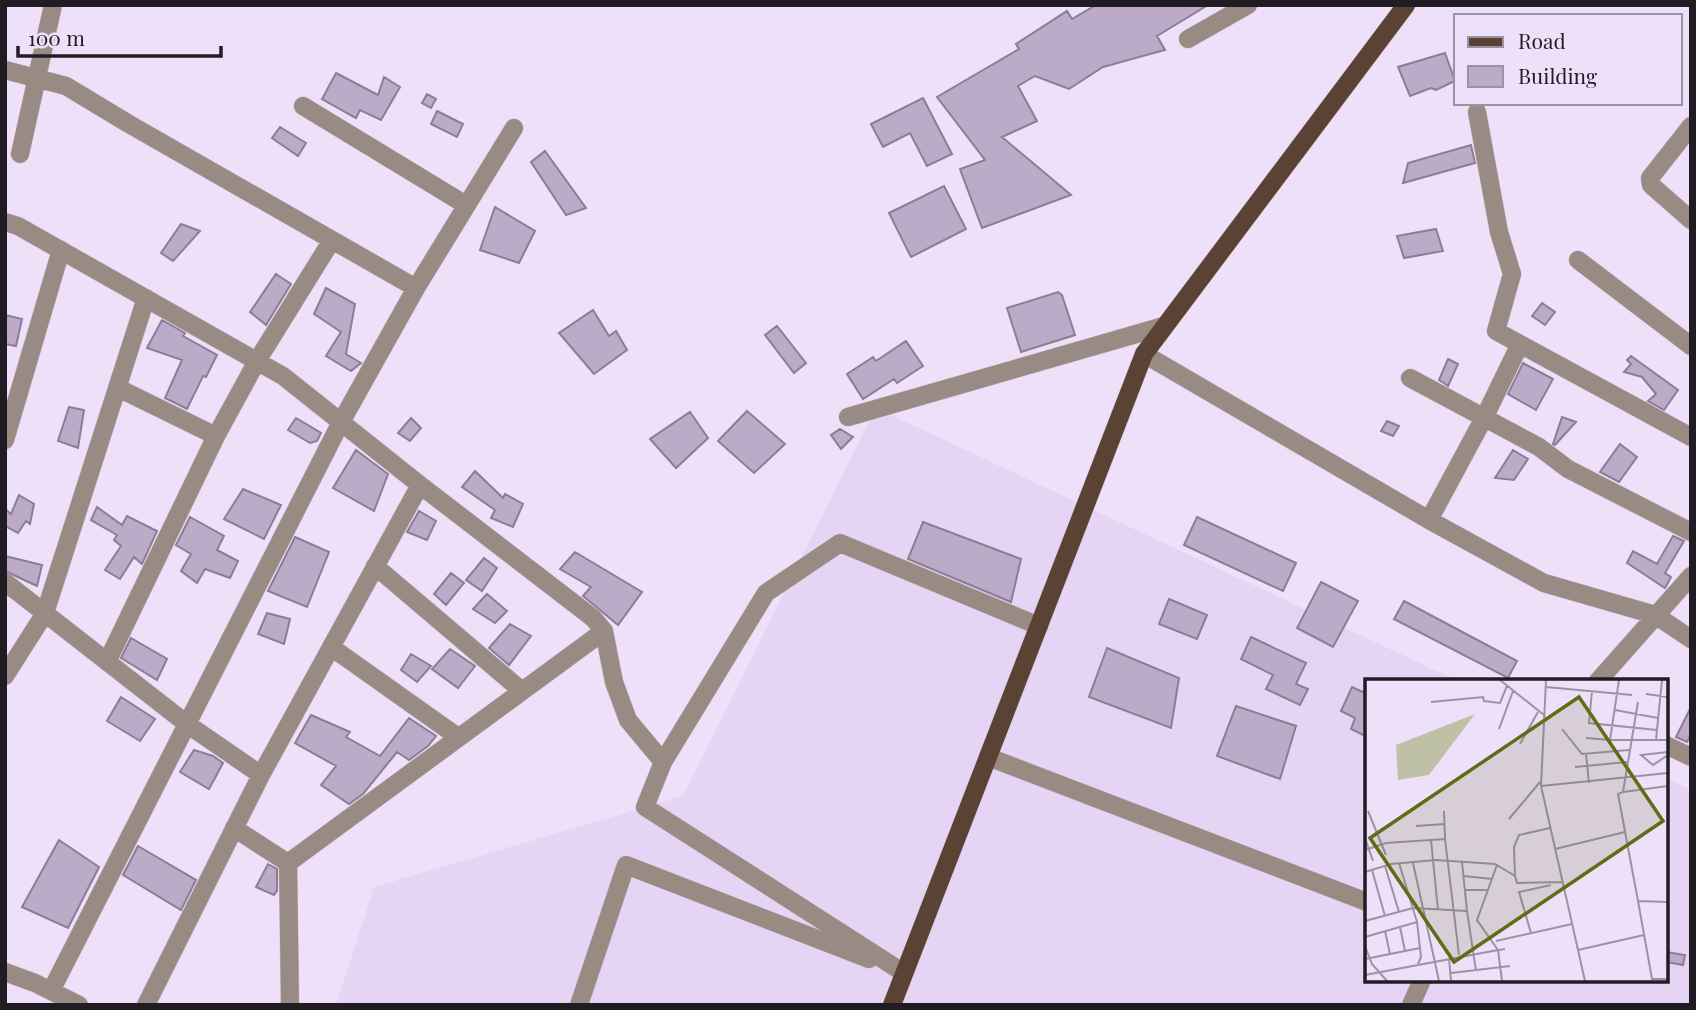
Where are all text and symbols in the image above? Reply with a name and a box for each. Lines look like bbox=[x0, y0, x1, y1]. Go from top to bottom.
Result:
scale bar bbox=[18, 14, 220, 58]
legend bbox=[1454, 14, 1682, 105]
text: 100 m bbox=[28, 23, 85, 51]
text: Road bbox=[1518, 26, 1566, 54]
text: Building bbox=[1518, 61, 1597, 89]
inset map bbox=[1365, 679, 1668, 982]

